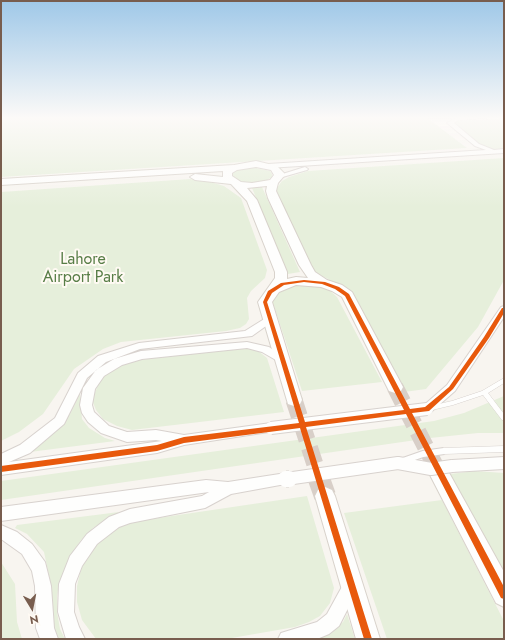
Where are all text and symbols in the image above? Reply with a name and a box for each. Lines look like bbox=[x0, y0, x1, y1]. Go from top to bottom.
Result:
park label: Lahore Airport Park bbox=[43, 250, 123, 288]
north arrow bbox=[12, 588, 52, 628]
text: N bbox=[28, 611, 40, 628]

